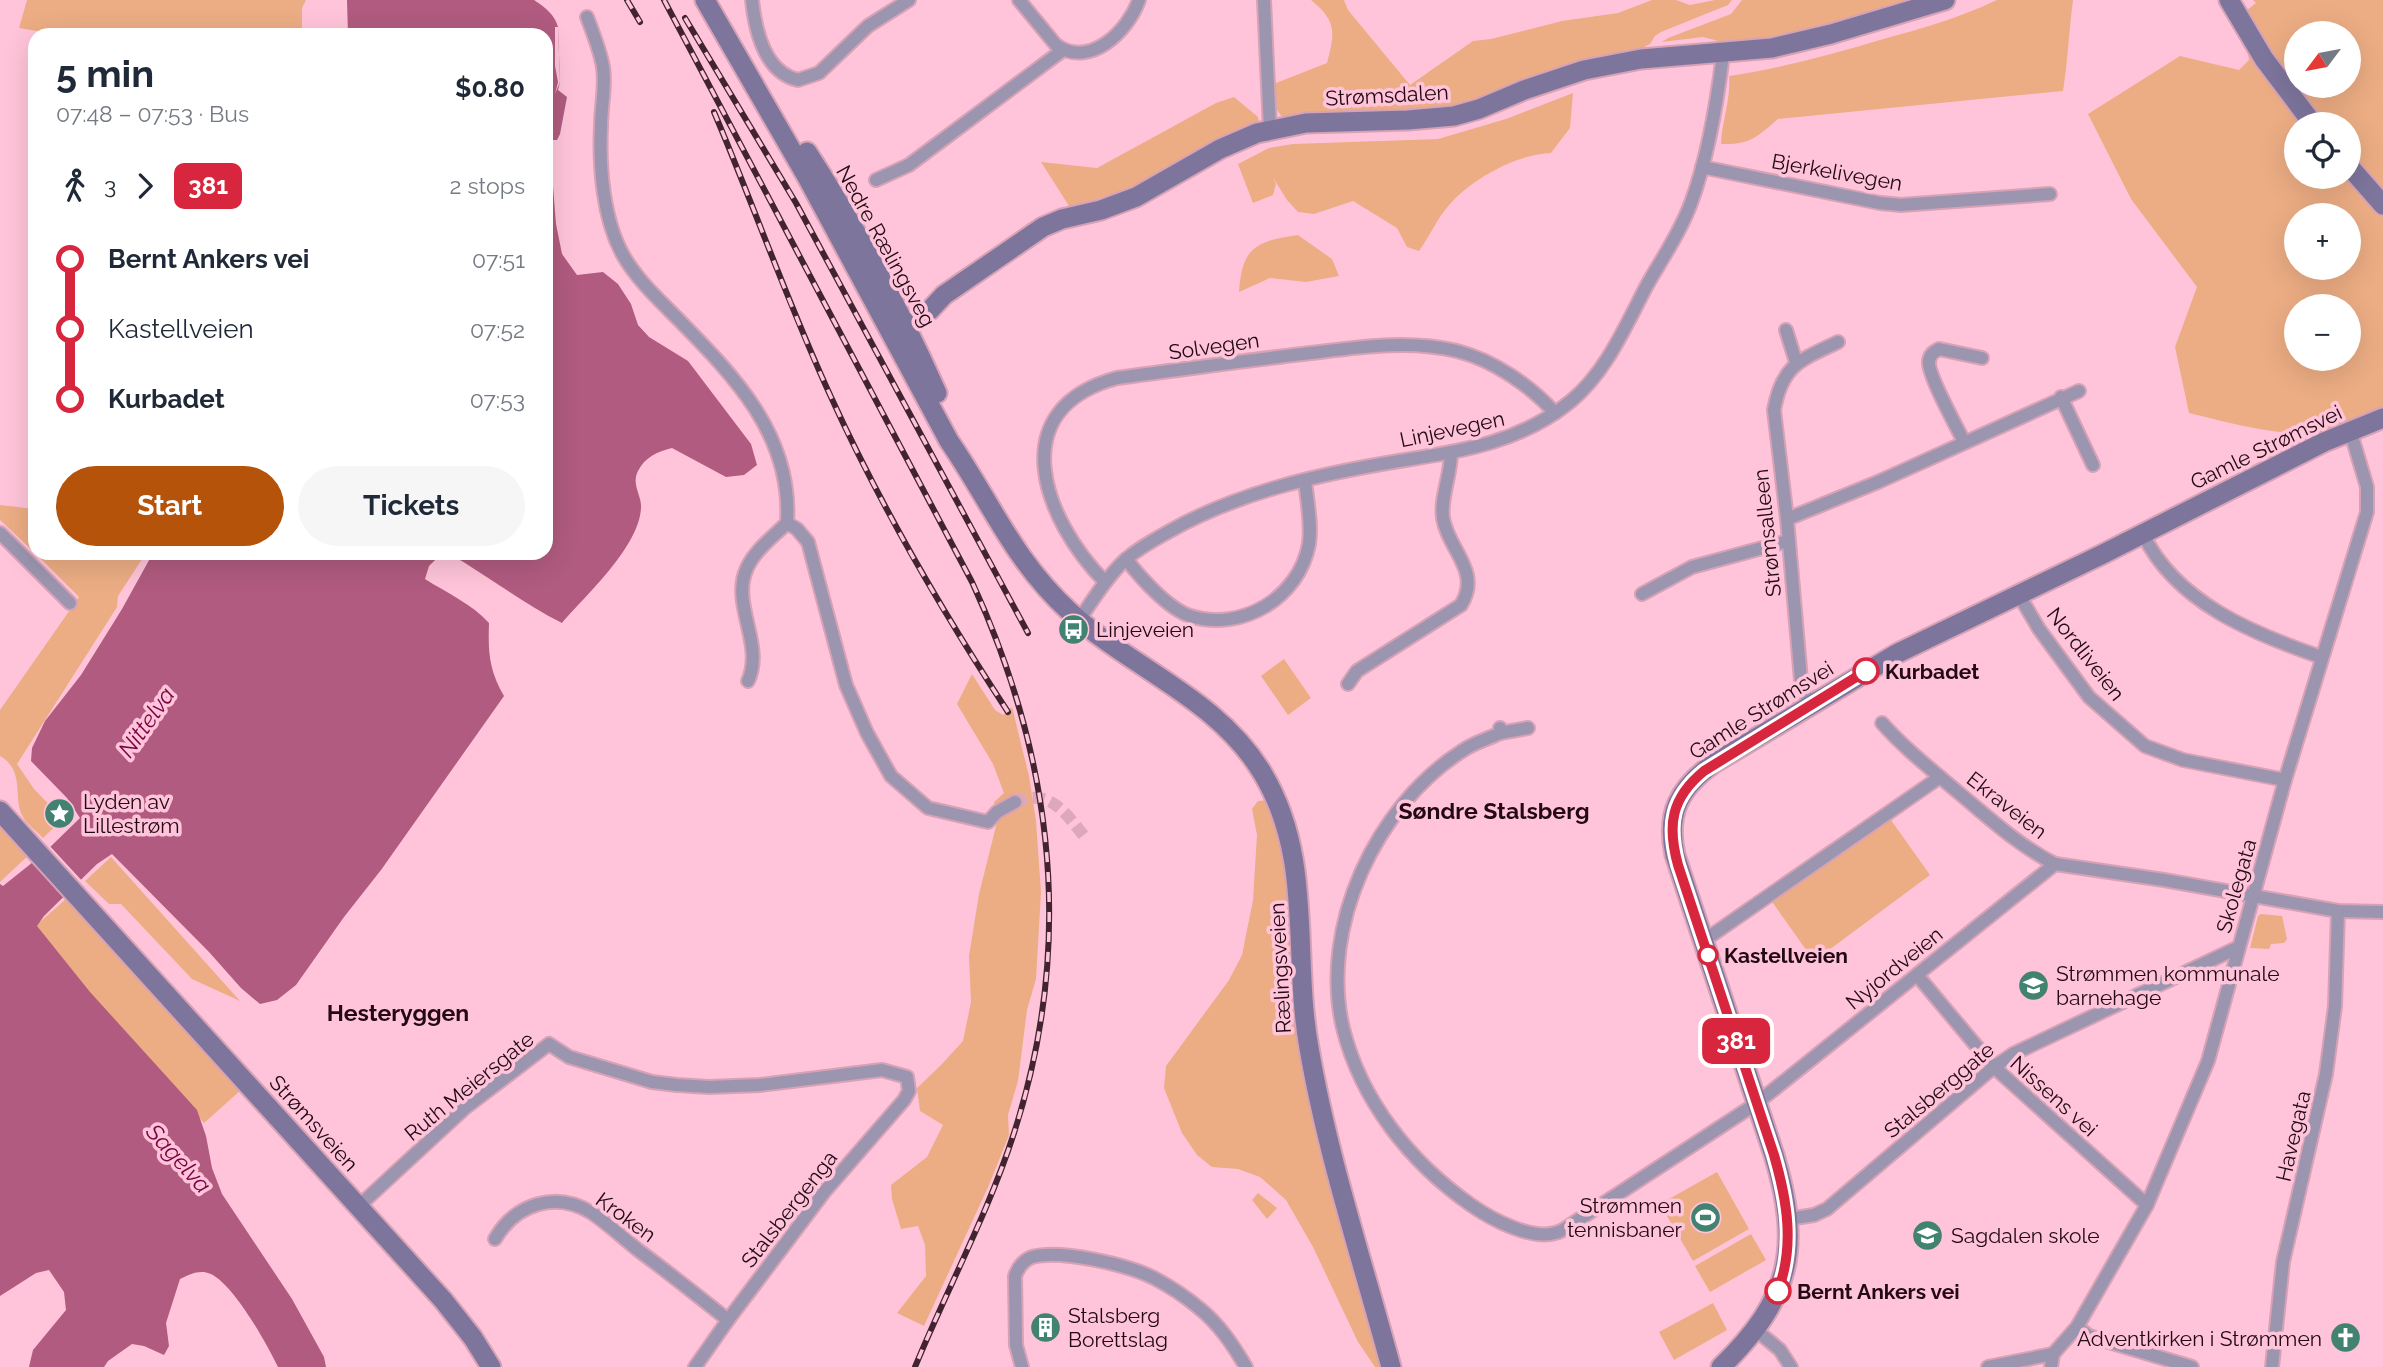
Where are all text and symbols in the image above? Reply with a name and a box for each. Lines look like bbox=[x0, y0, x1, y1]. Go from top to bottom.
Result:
north arrow bbox=[2284, 21, 2361, 98]
map controls bbox=[2284, 21, 2361, 371]
text: 5 min bbox=[56, 51, 154, 96]
text: $0.80 bbox=[455, 73, 525, 103]
street label: Strømsdalen bbox=[1325, 79, 1449, 111]
text: 07:48 – 07:53 · Bus bbox=[56, 100, 249, 127]
button: locate bbox=[2284, 112, 2361, 189]
street label: Bjerkelivegen bbox=[1770, 148, 1904, 196]
street label: Nedre Rælingsveg bbox=[831, 161, 941, 331]
icon: walk bbox=[56, 167, 94, 205]
icon: forward bbox=[126, 167, 164, 205]
text: 381 bbox=[188, 171, 228, 200]
text: 3 bbox=[104, 172, 116, 199]
text: 2 stops bbox=[450, 172, 525, 199]
button: + bbox=[2284, 203, 2361, 280]
text: Bernt Ankers vei bbox=[108, 244, 309, 274]
text: 07:51 bbox=[472, 246, 525, 273]
button: − bbox=[2284, 294, 2361, 371]
text: Kastellveien bbox=[108, 314, 254, 344]
text: 07:52 bbox=[470, 316, 525, 343]
street label: Solvegen bbox=[1167, 327, 1261, 365]
text: Kurbadet bbox=[108, 384, 225, 414]
text: 07:53 bbox=[470, 386, 525, 413]
street label: Gamle Strømsvei bbox=[2186, 400, 2346, 494]
street label: Linjevegen bbox=[1397, 406, 1507, 452]
button: Start bbox=[56, 466, 284, 546]
button: Tickets bbox=[298, 466, 525, 546]
street label: Strømsalleen bbox=[1748, 468, 1786, 598]
street label: Nordliveien bbox=[2042, 602, 2130, 706]
bus stop icon: Linjeveien bbox=[1056, 612, 1090, 646]
place label: Linjeveien bbox=[1096, 617, 1194, 642]
street label: Gamle Strømsvei bbox=[1684, 656, 1838, 764]
marker: Kurbadet bbox=[1853, 658, 1879, 684]
place label: Kurbadet bbox=[1885, 659, 1979, 684]
water label: Nittelva bbox=[112, 682, 180, 762]
street label: Ekraveien bbox=[1962, 766, 2052, 844]
place label: Lyden av Lillestrøm bbox=[83, 789, 180, 838]
place icon: Lyden av Lillestrøm bbox=[43, 796, 77, 830]
district label: Søndre Stalsberg bbox=[1398, 797, 1590, 824]
street label: Skolegata bbox=[2211, 836, 2261, 936]
street label: Rælingsveien bbox=[1264, 902, 1296, 1034]
street label: Nyjordveien bbox=[1841, 921, 1947, 1015]
place label: Kastellveien bbox=[1724, 943, 1848, 968]
marker: Kastellveien bbox=[1698, 945, 1718, 965]
place label: Strømmen kommunale barnehage bbox=[2056, 961, 2280, 1010]
school or university icon: Strømmen kommunale barnehage bbox=[2016, 968, 2050, 1002]
district label: Hesteryggen bbox=[327, 999, 469, 1026]
line badge: 381 bbox=[1696, 1018, 1776, 1064]
street label: Ruth Meiersgate bbox=[399, 1026, 539, 1146]
text: 381 bbox=[1716, 1026, 1756, 1055]
street label: Stalsberggate bbox=[1879, 1037, 1999, 1143]
street label: Nissens vei bbox=[2005, 1050, 2103, 1142]
street label: Strømsveien bbox=[264, 1070, 364, 1176]
street label: Havegata bbox=[2270, 1088, 2316, 1184]
water label: Sagelva bbox=[140, 1117, 217, 1198]
street label: Stalsbergenga bbox=[736, 1146, 842, 1272]
street label: Kroken bbox=[591, 1187, 661, 1247]
place label: Strømmen tennisbaner bbox=[1567, 1193, 1683, 1242]
sports icon: Strømmen tennisbaner bbox=[1688, 1200, 1722, 1234]
school or university icon: Sagdalen skole bbox=[1911, 1218, 1945, 1252]
place label: Sagdalen skole bbox=[1951, 1223, 2100, 1248]
marker: Bernt Ankers vei bbox=[1765, 1278, 1791, 1304]
place label: Bernt Ankers vei bbox=[1797, 1279, 1960, 1304]
place label: Stalsberg Borettslag bbox=[1068, 1303, 1168, 1352]
building icon: Stalsberg Borettslag bbox=[1028, 1310, 1062, 1344]
church icon: Adventkirken i Strømmen bbox=[2328, 1321, 2362, 1355]
place label: Adventkirken i Strømmen bbox=[2077, 1326, 2322, 1351]

